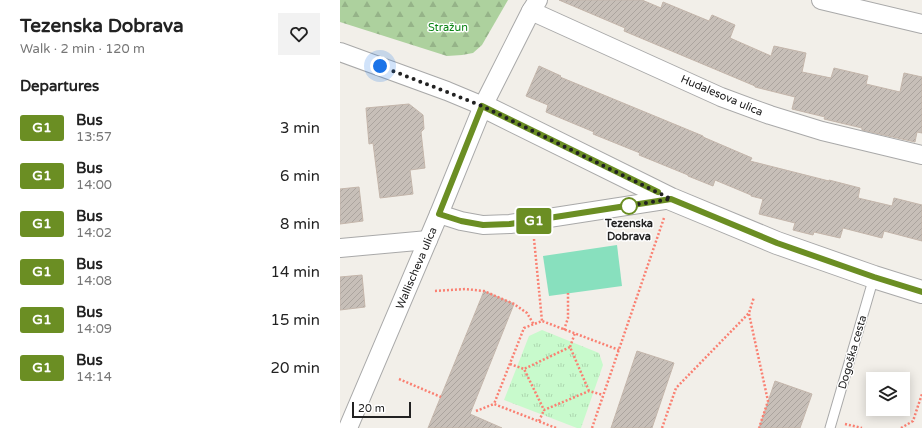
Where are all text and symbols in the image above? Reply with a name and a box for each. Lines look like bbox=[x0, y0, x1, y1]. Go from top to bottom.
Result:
button: heart bbox=[278, 13, 320, 55]
text: Tezenska Dobrava bbox=[20, 15, 184, 37]
park label: Stražun bbox=[428, 21, 468, 34]
text: Walk · 2 min · 120 m bbox=[20, 41, 145, 57]
your location bbox=[370, 56, 390, 76]
street label: Hudalesova ulica bbox=[679, 72, 765, 119]
text: Departures bbox=[20, 77, 99, 95]
text: Bus bbox=[76, 111, 103, 129]
text: G1 bbox=[32, 119, 52, 136]
text: 3 min bbox=[280, 119, 320, 137]
text: 13:57 bbox=[76, 129, 112, 145]
text: Bus bbox=[76, 159, 103, 177]
text: G1 bbox=[32, 167, 52, 184]
text: 6 min bbox=[280, 167, 320, 185]
text: 14:00 bbox=[76, 177, 112, 193]
marker: Tezenska Dobrava bbox=[620, 197, 638, 215]
text: Bus bbox=[76, 207, 103, 225]
line badge: G1 bbox=[516, 208, 552, 234]
text: G1 bbox=[524, 212, 544, 229]
text: G1 bbox=[32, 215, 52, 232]
text: 8 min bbox=[280, 215, 320, 233]
place label: Tezenska Dobrava bbox=[604, 217, 653, 243]
text: 14:02 bbox=[76, 225, 112, 241]
street label: Wallischeva ulica bbox=[393, 225, 440, 311]
text: Bus bbox=[76, 255, 103, 273]
text: G1 bbox=[32, 263, 52, 280]
text: 14 min bbox=[271, 263, 320, 281]
text: 14:08 bbox=[76, 273, 112, 289]
text: Bus bbox=[76, 303, 103, 321]
text: G1 bbox=[32, 311, 52, 328]
text: 15 min bbox=[271, 311, 320, 329]
street label: Dogoška cesta bbox=[836, 314, 869, 391]
text: 14:09 bbox=[76, 321, 112, 337]
text: Bus bbox=[76, 351, 103, 369]
text: G1 bbox=[32, 359, 52, 376]
text: 20 min bbox=[271, 359, 320, 377]
text: 14:14 bbox=[76, 369, 112, 385]
map controls bbox=[866, 372, 910, 416]
button: layers bbox=[866, 372, 910, 416]
scale bar bbox=[352, 400, 411, 419]
text: 20 m bbox=[358, 402, 385, 415]

